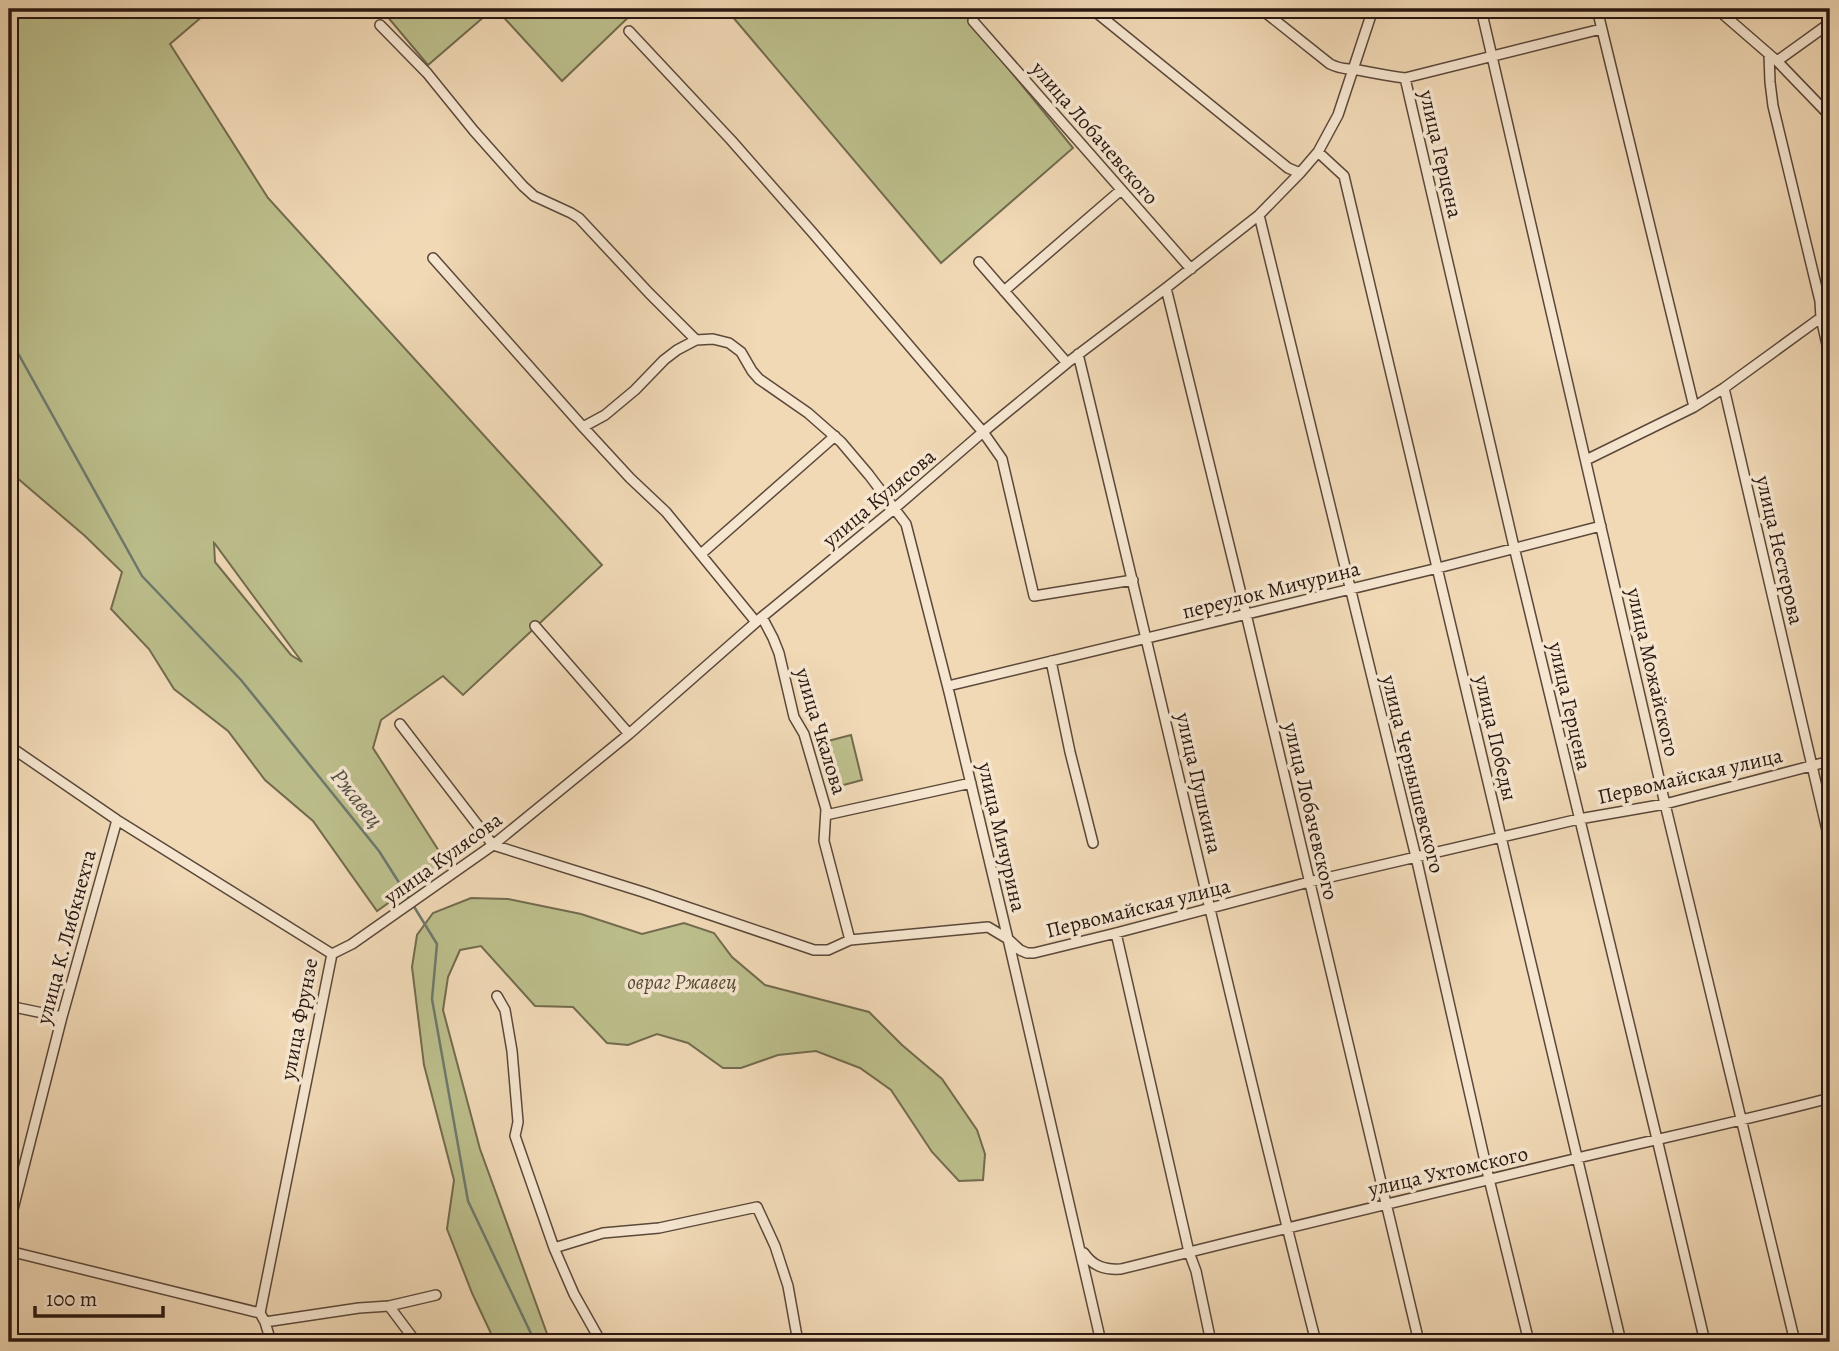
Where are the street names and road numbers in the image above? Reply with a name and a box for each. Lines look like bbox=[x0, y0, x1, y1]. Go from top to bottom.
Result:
street label: улица Лобачевского bbox=[1024, 55, 1165, 211]
street label: улица Герцена bbox=[1412, 86, 1469, 221]
street label: улица Кулясова bbox=[816, 442, 942, 554]
street label: улица Нестерова bbox=[1749, 472, 1811, 628]
street label: переулок Мичурина bbox=[1179, 554, 1363, 626]
street label: улица Можайского bbox=[1620, 584, 1686, 759]
street label: улица Герцена bbox=[1541, 638, 1598, 773]
street label: улица Чкалова bbox=[788, 663, 854, 798]
street label: улица Чернышевского bbox=[1375, 671, 1451, 876]
street label: улица Победы bbox=[1468, 672, 1524, 803]
street label: улица Пушкина bbox=[1169, 709, 1229, 857]
street label: улица Лобачевского bbox=[1277, 718, 1345, 903]
street label: Первомайская улица bbox=[1595, 741, 1786, 811]
street label: улица Мичурина bbox=[971, 759, 1033, 915]
street label: улица Кулясова bbox=[377, 805, 508, 911]
street label: улица К. Либкнехта bbox=[29, 846, 103, 1028]
street label: Первомайская улица bbox=[1043, 871, 1233, 944]
street label: улица Фрунзе bbox=[273, 956, 325, 1083]
street label: улица Ухтомского bbox=[1364, 1139, 1531, 1203]

